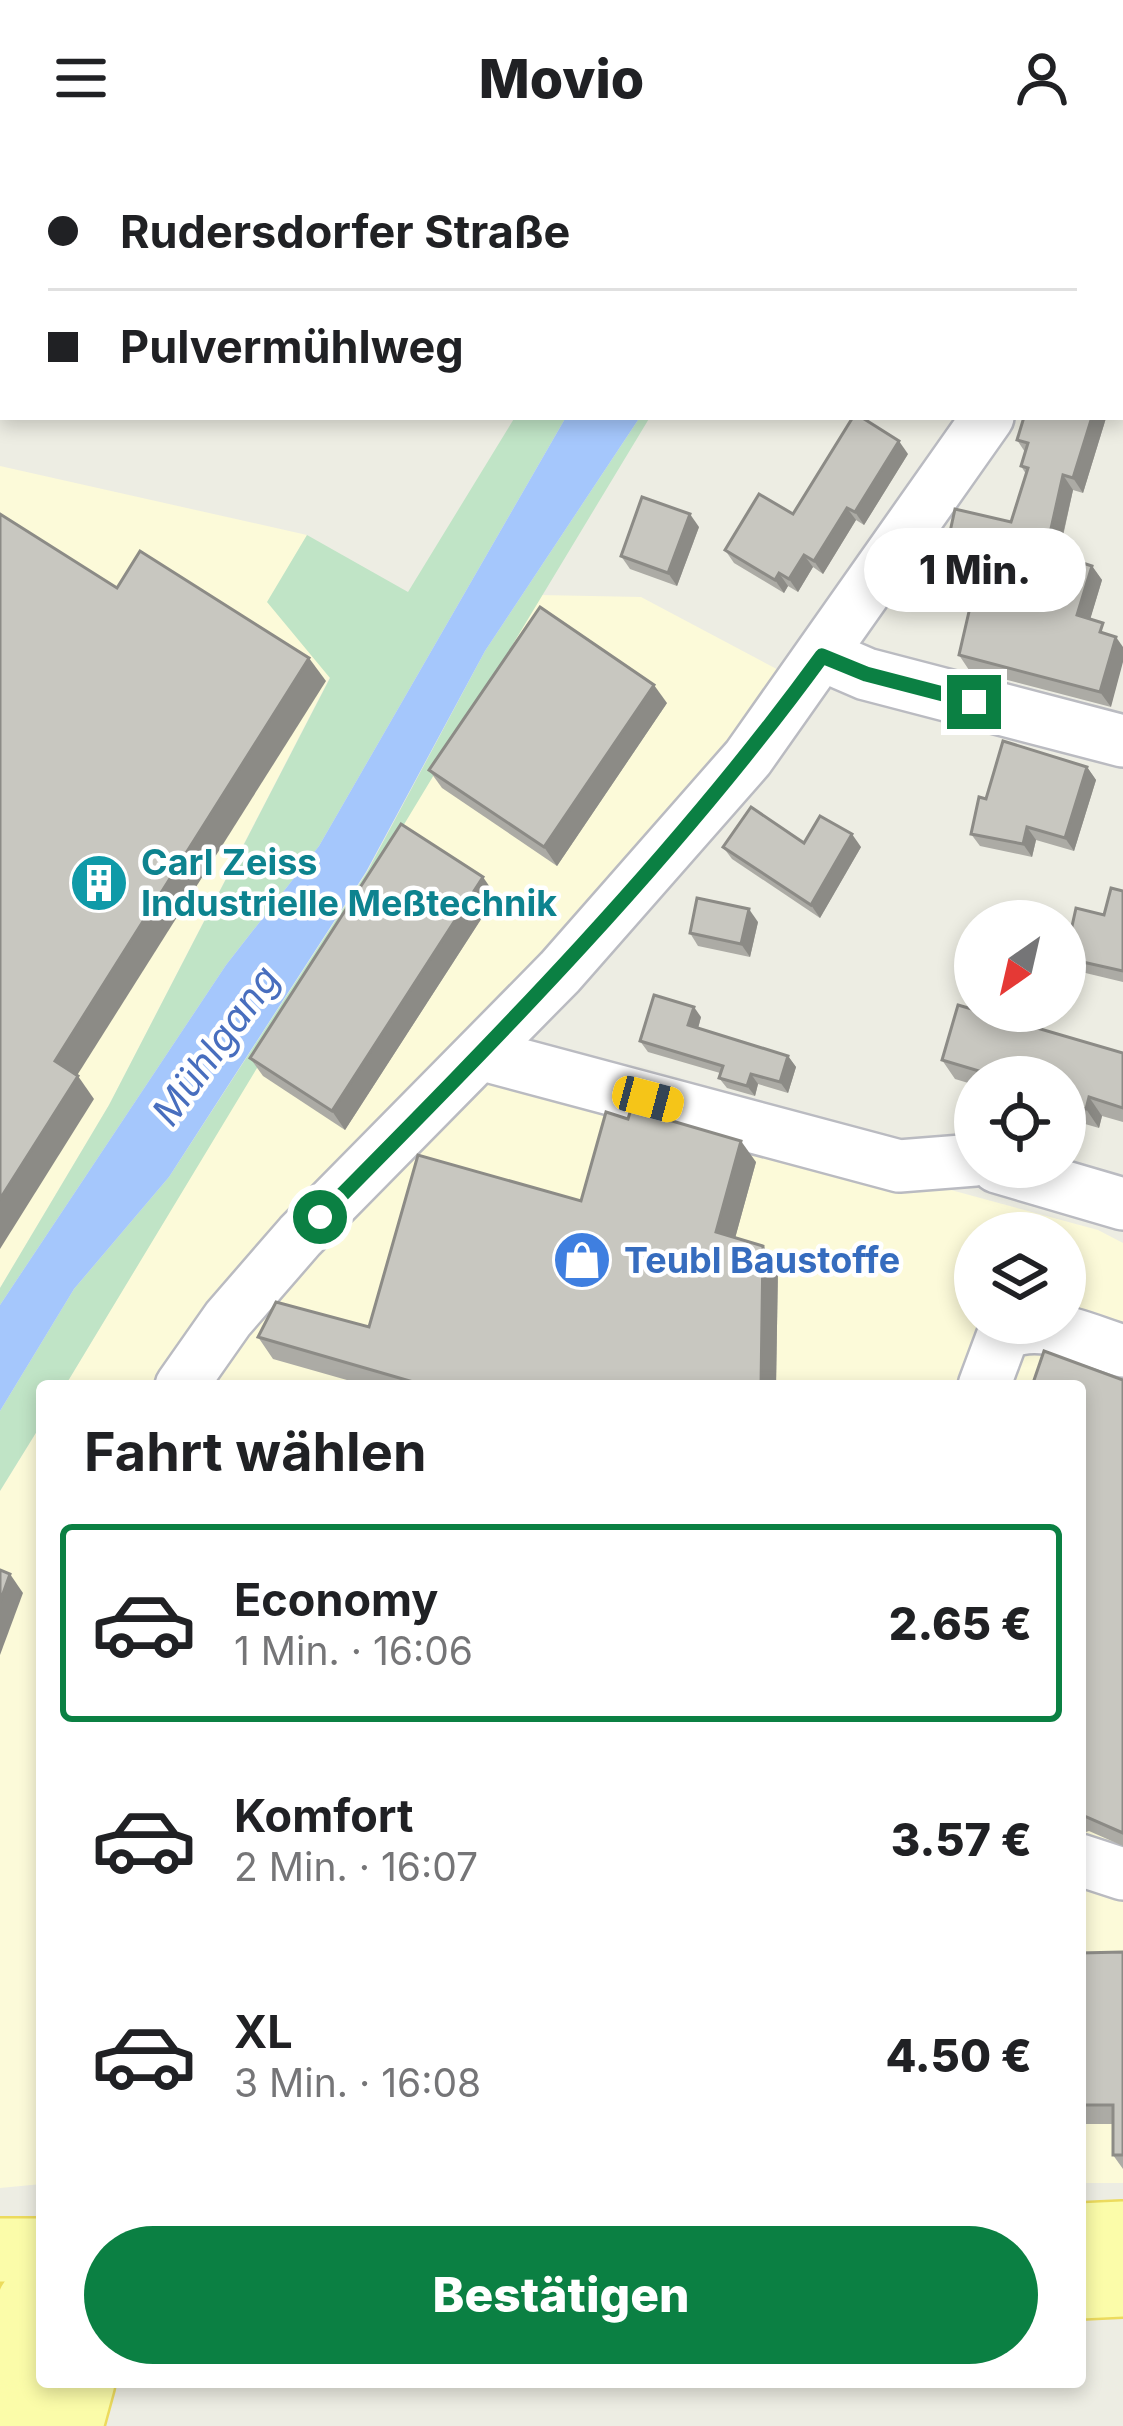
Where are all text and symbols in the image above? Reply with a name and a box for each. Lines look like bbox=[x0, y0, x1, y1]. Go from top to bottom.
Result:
icon: menu bbox=[48, 45, 114, 111]
icon: person bbox=[1009, 45, 1075, 111]
text: Movio bbox=[479, 46, 644, 111]
text: Rudersdorfer Straße bbox=[120, 204, 570, 259]
text: Pulvermühlweg bbox=[120, 319, 464, 374]
callout: 1 Min. bbox=[863, 528, 1085, 612]
text: 1 Min. bbox=[919, 546, 1031, 593]
route end bbox=[947, 675, 1001, 729]
place label: Carl Zeiss Industrielle Meßtechnik bbox=[141, 840, 557, 925]
building icon: Carl Zeiss Industrielle Meßtechnik bbox=[68, 852, 130, 914]
north arrow bbox=[954, 900, 1086, 1032]
map controls bbox=[954, 900, 1086, 1344]
water label: Mühlgang bbox=[141, 956, 289, 1134]
button: locate bbox=[954, 1056, 1086, 1188]
car bbox=[609, 1072, 687, 1126]
route start bbox=[293, 1190, 347, 1244]
button: layers bbox=[954, 1212, 1086, 1344]
shop icon: Teubl Baustoffe bbox=[551, 1229, 613, 1291]
place label: Teubl Baustoffe bbox=[624, 1238, 900, 1282]
text: Fahrt wählen bbox=[84, 1419, 427, 1484]
icon: car bbox=[90, 1569, 198, 1677]
text: Economy bbox=[234, 1572, 438, 1627]
text: 2.65 € bbox=[889, 1596, 1032, 1651]
text: 1 Min. · 16:06 bbox=[234, 1627, 473, 1674]
icon: car bbox=[90, 1785, 198, 1893]
text: Komfort bbox=[234, 1788, 413, 1843]
text: 3.57 € bbox=[891, 1812, 1032, 1867]
text: 2 Min. · 16:07 bbox=[234, 1843, 478, 1890]
icon: car bbox=[90, 2001, 198, 2109]
text: XL bbox=[234, 2004, 293, 2059]
text: 4.50 € bbox=[885, 2028, 1032, 2083]
text: 3 Min. · 16:08 bbox=[234, 2059, 481, 2106]
button: Bestätigen bbox=[84, 2226, 1038, 2364]

